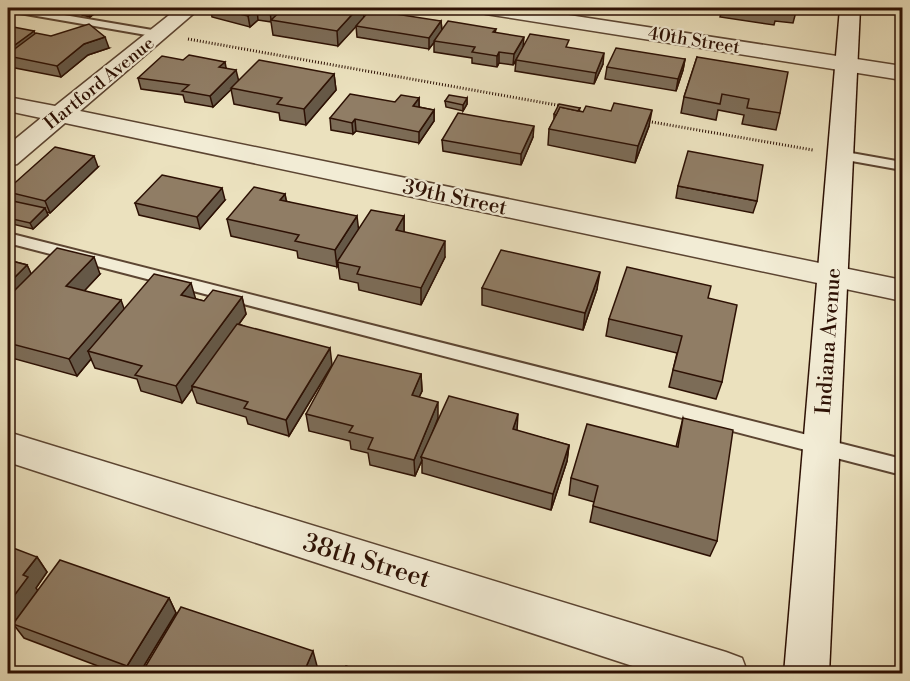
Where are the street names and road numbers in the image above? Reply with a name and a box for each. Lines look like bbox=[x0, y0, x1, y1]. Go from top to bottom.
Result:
street label: 40th Street bbox=[646, 22, 742, 59]
street label: Hartford Avenue bbox=[39, 32, 159, 135]
street label: 39th Street bbox=[400, 174, 510, 222]
street label: Indiana Avenue bbox=[811, 267, 847, 415]
street label: 38th Street bbox=[299, 526, 434, 595]

